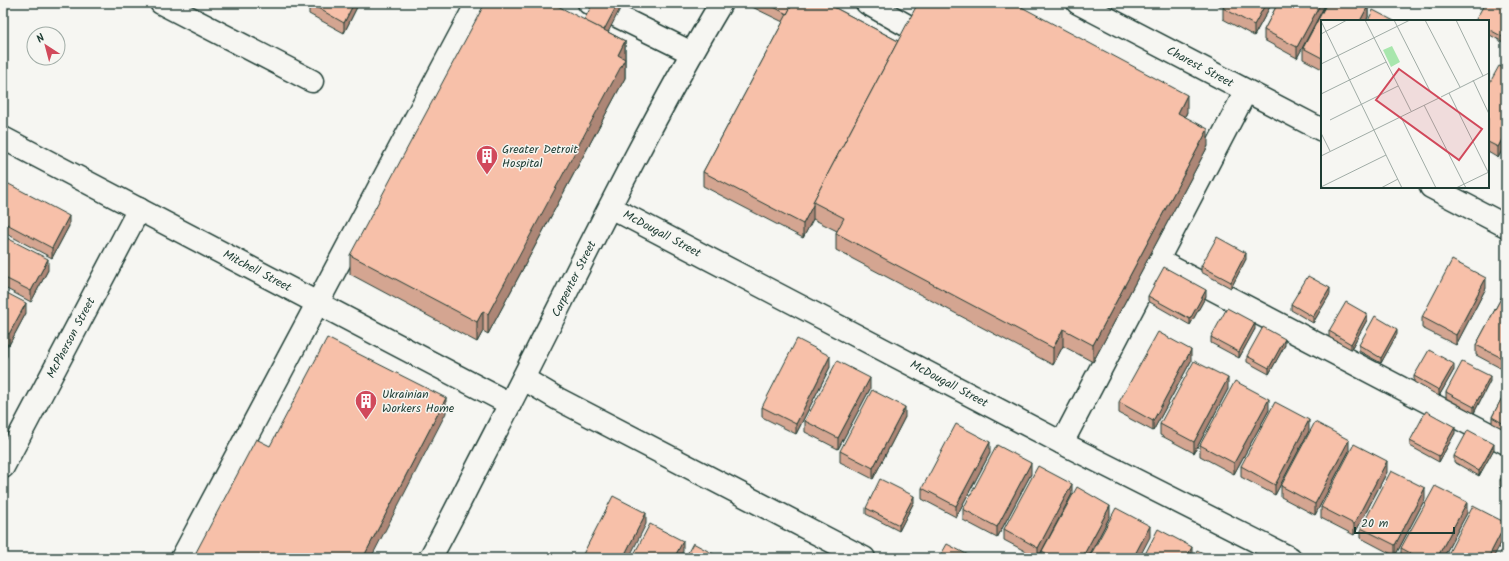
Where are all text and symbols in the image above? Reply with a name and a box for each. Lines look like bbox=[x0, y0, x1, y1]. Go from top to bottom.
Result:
inset map bbox=[1321, 20, 1489, 188]
north arrow bbox=[26, 26, 66, 66]
text: N bbox=[33, 29, 49, 48]
street label: Charest Street bbox=[1163, 41, 1237, 93]
place label: Greater Detroit Hospital bbox=[502, 140, 578, 173]
building icon: Greater Detroit Hospital bbox=[474, 143, 500, 176]
street label: McDougall Street bbox=[619, 205, 705, 263]
street label: Carpenter Street bbox=[547, 237, 602, 321]
street label: Mitchell Street bbox=[219, 245, 295, 297]
street label: McPherson Street bbox=[42, 294, 101, 382]
street label: McDougall Street bbox=[906, 355, 992, 413]
place label: Ukrainian Workers Home bbox=[382, 385, 455, 418]
building icon: Ukrainian Workers Home bbox=[353, 388, 379, 421]
scale bar bbox=[1355, 509, 1454, 535]
text: 20 m bbox=[1361, 514, 1389, 533]

